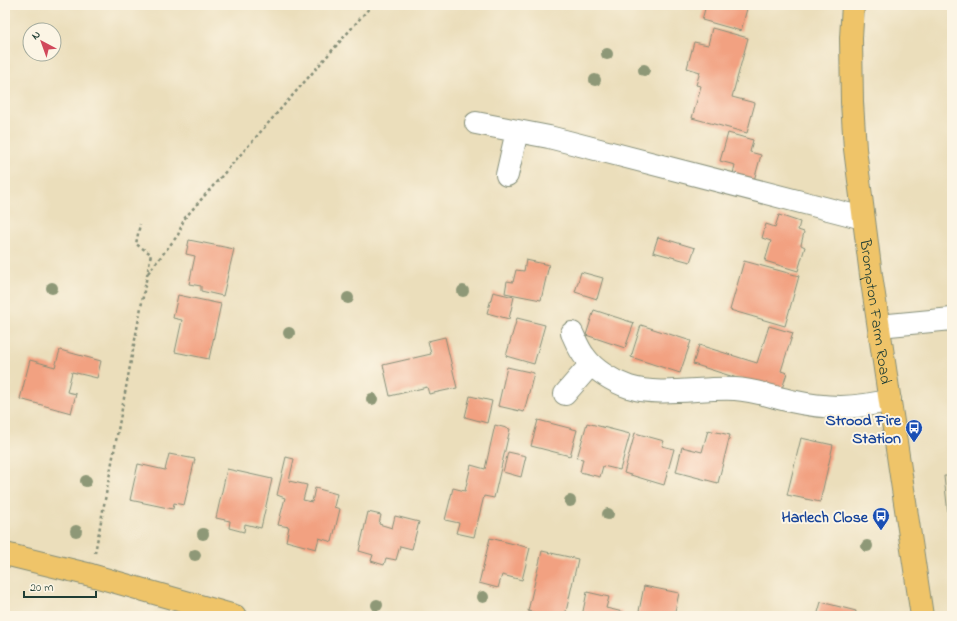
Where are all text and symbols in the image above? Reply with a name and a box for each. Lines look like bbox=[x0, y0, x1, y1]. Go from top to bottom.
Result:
north arrow bbox=[22, 22, 62, 62]
text: N bbox=[28, 27, 44, 44]
street label: Brompton Farm Road bbox=[852, 237, 897, 386]
place label: Strood Fire Station bbox=[825, 409, 902, 451]
bus stop icon: Strood Fire Station bbox=[904, 418, 924, 443]
place label: Harlech Close bbox=[781, 506, 869, 530]
bus stop icon: Harlech Close bbox=[871, 506, 891, 531]
scale bar bbox=[24, 573, 96, 599]
text: 20 m bbox=[30, 579, 53, 597]

